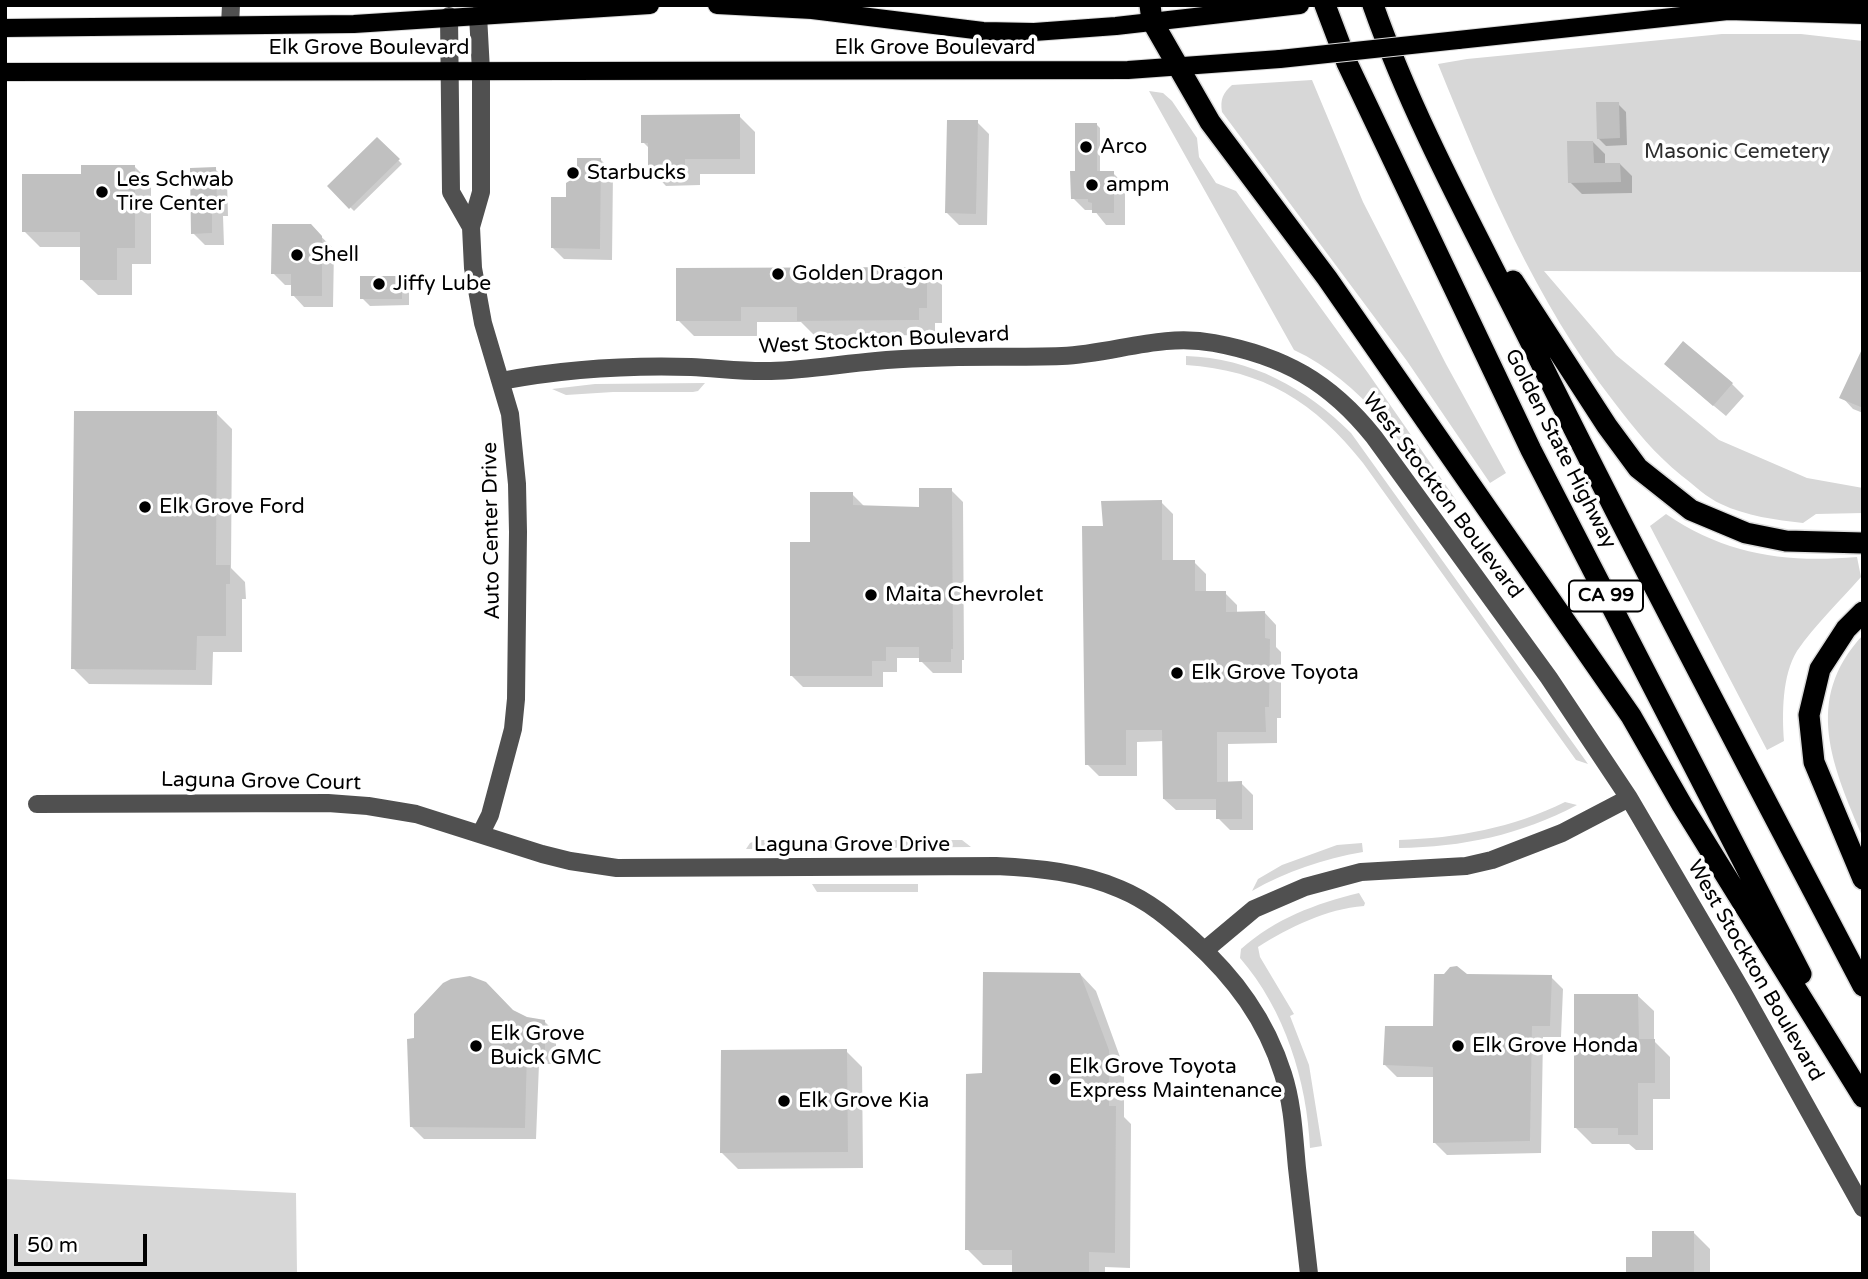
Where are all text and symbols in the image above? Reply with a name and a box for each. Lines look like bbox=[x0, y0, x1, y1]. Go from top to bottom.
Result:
street label: Elk Grove Boulevard bbox=[269, 35, 469, 61]
street label: Elk Grove Boulevard bbox=[835, 35, 1035, 61]
place label: Arco bbox=[1100, 134, 1147, 160]
marker: Arco bbox=[1078, 139, 1094, 155]
park label: Masonic Cemetery bbox=[1644, 139, 1830, 165]
place label: Starbucks bbox=[587, 160, 686, 186]
marker: Starbucks bbox=[565, 165, 581, 181]
place label: Les Schwab Tire Center bbox=[116, 167, 234, 217]
place label: ampm bbox=[1106, 172, 1170, 198]
marker: ampm bbox=[1084, 177, 1100, 193]
marker: Les Schwab Tire Center bbox=[94, 184, 110, 200]
place label: Shell bbox=[311, 242, 359, 268]
marker: Shell bbox=[289, 247, 305, 263]
place label: Golden Dragon bbox=[792, 261, 944, 287]
marker: Golden Dragon bbox=[770, 266, 786, 282]
place label: Jiffy Lube bbox=[393, 271, 491, 297]
marker: Jiffy Lube bbox=[371, 276, 387, 292]
street label: West Stockton Boulevard bbox=[758, 322, 1010, 360]
street label: Golden State Highway bbox=[1499, 345, 1621, 553]
street label: West Stockton Boulevard bbox=[1356, 388, 1528, 604]
street label: Auto Center Drive bbox=[478, 442, 506, 620]
place label: Elk Grove Ford bbox=[159, 494, 305, 520]
marker: Elk Grove Ford bbox=[137, 499, 153, 515]
road number: CA 99 bbox=[1569, 580, 1643, 611]
place label: Maita Chevrolet bbox=[885, 582, 1044, 608]
marker: Maita Chevrolet bbox=[863, 587, 879, 603]
place label: Elk Grove Toyota bbox=[1191, 660, 1359, 686]
marker: Elk Grove Toyota bbox=[1169, 665, 1185, 681]
street label: Laguna Grove Court bbox=[161, 768, 361, 796]
street label: Laguna Grove Drive bbox=[754, 832, 950, 858]
street label: West Stockton Boulevard bbox=[1681, 856, 1829, 1086]
place label: Elk Grove Buick GMC bbox=[490, 1021, 601, 1071]
place label: Elk Grove Honda bbox=[1472, 1033, 1638, 1059]
marker: Elk Grove Buick GMC bbox=[468, 1038, 484, 1054]
marker: Elk Grove Honda bbox=[1450, 1038, 1466, 1054]
place label: Elk Grove Toyota Express Maintenance bbox=[1069, 1054, 1282, 1104]
marker: Elk Grove Toyota Express Maintenance bbox=[1047, 1071, 1063, 1087]
place label: Elk Grove Kia bbox=[798, 1088, 929, 1114]
marker: Elk Grove Kia bbox=[776, 1093, 792, 1109]
scale bar bbox=[18, 1220, 150, 1264]
text: 50 m bbox=[27, 1233, 78, 1258]

